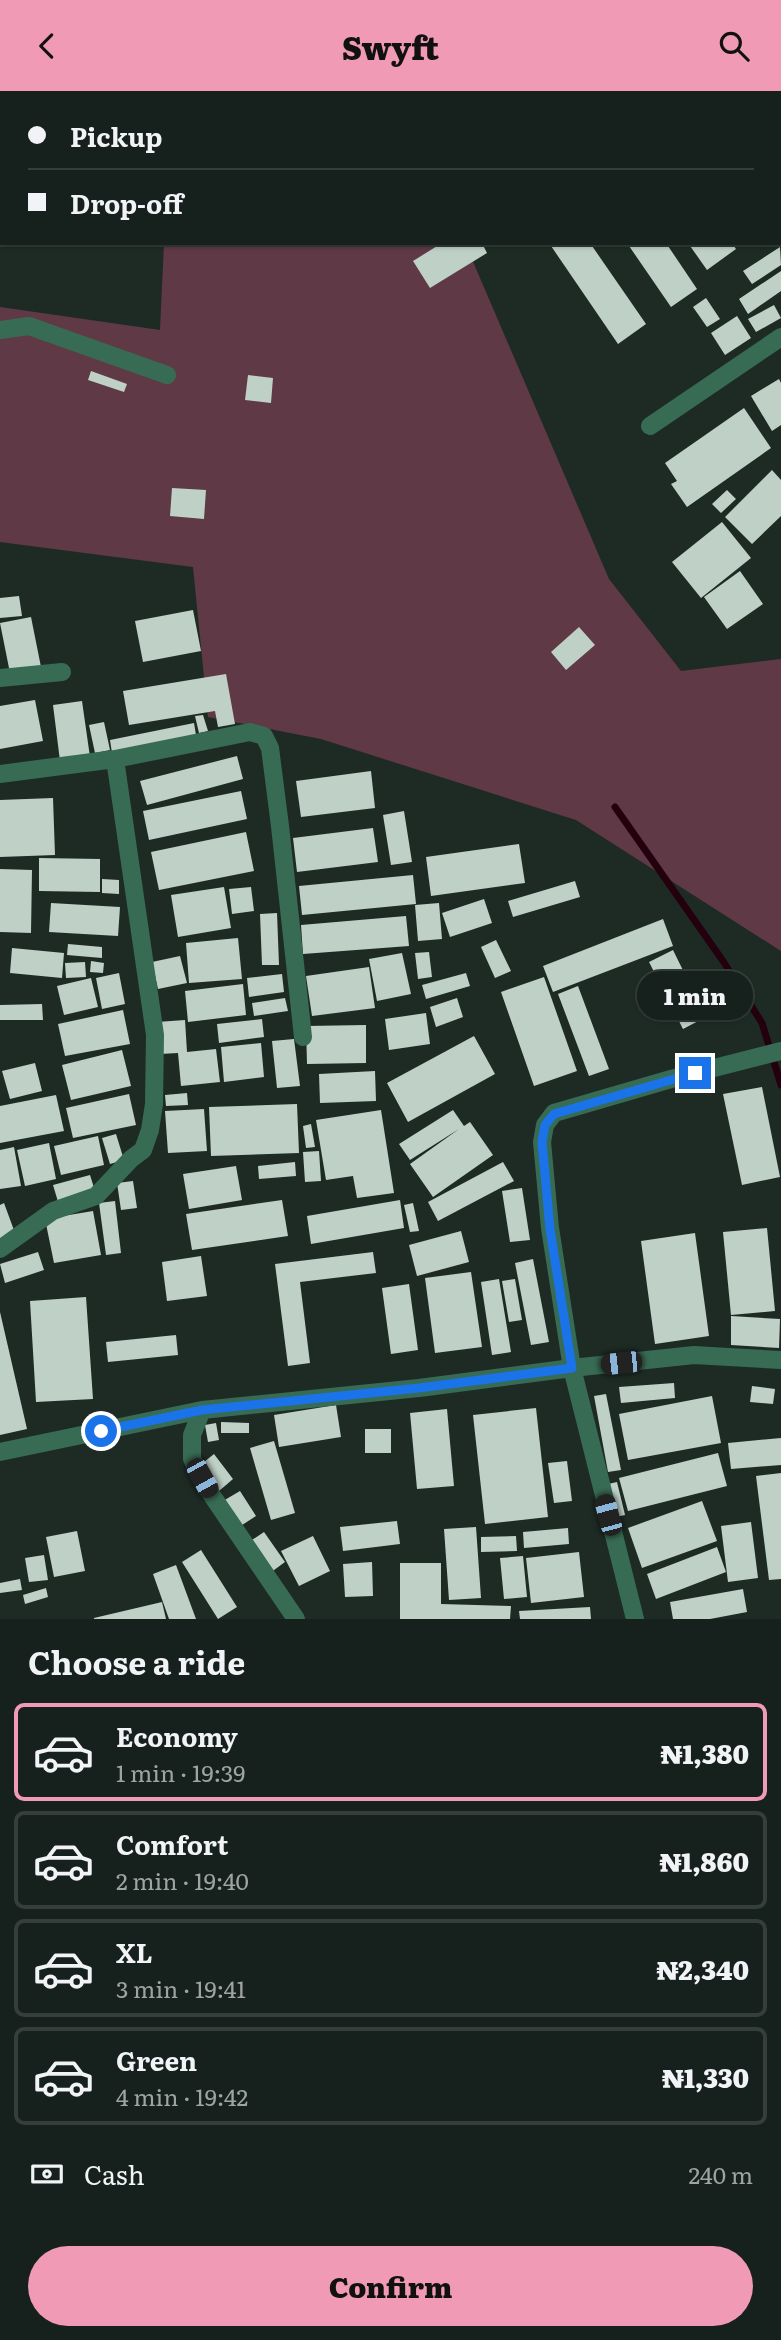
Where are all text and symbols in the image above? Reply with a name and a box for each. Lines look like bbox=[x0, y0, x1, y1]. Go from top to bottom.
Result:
text: Swyft bbox=[342, 22, 439, 70]
icon: back bbox=[28, 27, 66, 65]
icon: search bbox=[715, 27, 753, 65]
text: Pickup bbox=[70, 116, 162, 155]
text: Drop-off bbox=[70, 183, 183, 222]
callout: 1 min bbox=[637, 971, 753, 1021]
text: 1 min bbox=[664, 978, 726, 1012]
route end bbox=[679, 1057, 711, 1089]
car bbox=[600, 1350, 643, 1376]
route start bbox=[85, 1415, 117, 1447]
car bbox=[183, 1455, 222, 1501]
car bbox=[593, 1492, 624, 1538]
text: Choose a ride bbox=[28, 1637, 245, 1685]
text: Economy bbox=[116, 1716, 238, 1755]
icon: car bbox=[32, 1721, 95, 1784]
text: ₦1,380 bbox=[661, 1733, 749, 1772]
text: 1 min · 19:39 bbox=[116, 1755, 245, 1789]
text: Comfort bbox=[116, 1824, 228, 1863]
icon: car bbox=[32, 1829, 95, 1892]
text: ₦1,860 bbox=[659, 1841, 749, 1880]
text: 2 min · 19:40 bbox=[116, 1863, 249, 1897]
text: XL bbox=[116, 1932, 153, 1971]
icon: car bbox=[32, 1937, 95, 2000]
text: ₦2,340 bbox=[656, 1949, 749, 1988]
text: 3 min · 19:41 bbox=[116, 1971, 246, 2005]
text: Green bbox=[116, 2040, 197, 2079]
icon: car bbox=[32, 2045, 95, 2108]
text: ₦1,330 bbox=[662, 2057, 749, 2096]
text: 4 min · 19:42 bbox=[116, 2079, 248, 2113]
text: Cash bbox=[84, 2154, 145, 2193]
icon: cash bbox=[28, 2155, 66, 2193]
text: 240 m bbox=[688, 2157, 753, 2191]
button: Confirm bbox=[28, 2246, 753, 2326]

